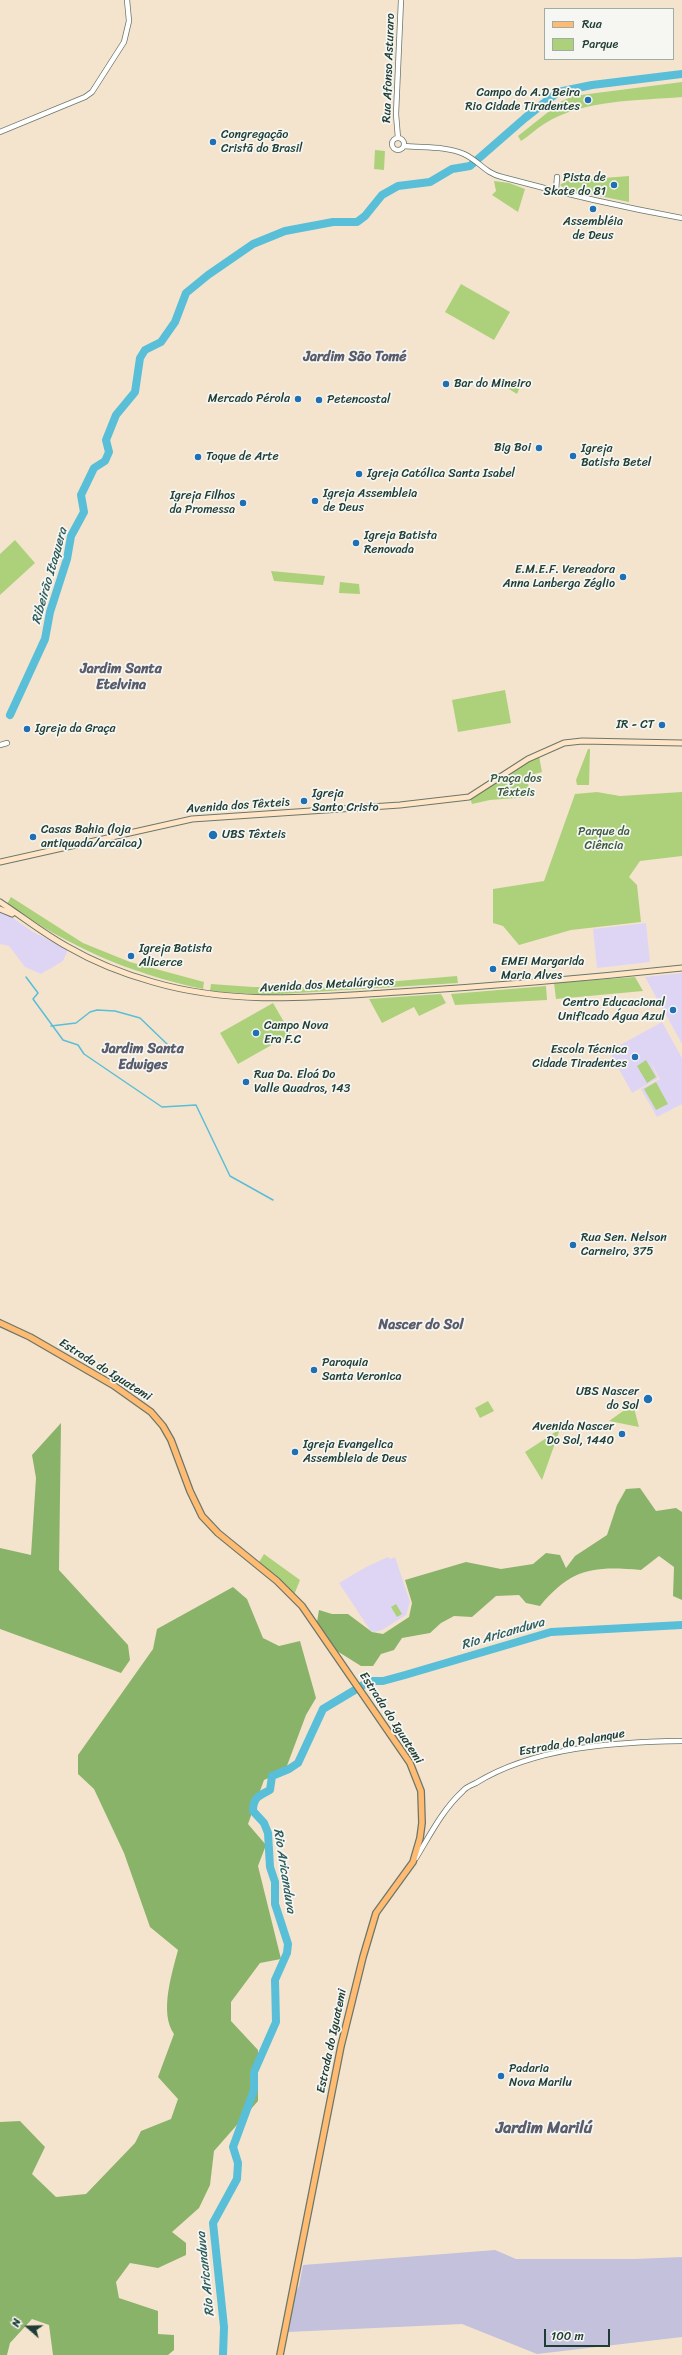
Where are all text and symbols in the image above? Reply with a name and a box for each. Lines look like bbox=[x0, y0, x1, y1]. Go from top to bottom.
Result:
legend bbox=[544, 8, 674, 60]
street label: Rua Afonso Asturaro bbox=[380, 13, 398, 123]
text: Rua bbox=[582, 13, 602, 35]
text: Parque bbox=[582, 33, 618, 55]
place label: Campo do A.D Beira Rio Cidade Tiradentes bbox=[465, 86, 580, 114]
marker: Campo do A.D Beira Rio Cidade Tiradentes bbox=[583, 95, 593, 105]
place label: Congregação Cristã do Brasil bbox=[221, 128, 303, 156]
marker: Congregação Cristã do Brasil bbox=[208, 137, 218, 147]
place label: Pista de Skate do 81 bbox=[544, 171, 606, 199]
marker: Pista de Skate do 81 bbox=[609, 180, 619, 190]
marker: Assembléia de Deus bbox=[588, 204, 598, 214]
place label: Assembléia de Deus bbox=[563, 215, 623, 243]
district label: Jardim São Tomé bbox=[303, 349, 407, 365]
place label: Bar do Mineiro bbox=[454, 377, 531, 391]
marker: Bar do Mineiro bbox=[441, 379, 451, 389]
place label: Mercado Pérola bbox=[208, 392, 290, 406]
place label: Petencostal bbox=[327, 393, 390, 407]
marker: Mercado Pérola bbox=[293, 394, 303, 404]
marker: Petencostal bbox=[314, 395, 324, 405]
place label: Big Boi bbox=[494, 441, 531, 455]
place label: Igreja Batista Betel bbox=[581, 442, 651, 470]
marker: Big Boi bbox=[534, 443, 544, 453]
place label: Toque de Arte bbox=[206, 450, 279, 464]
marker: Igreja Batista Betel bbox=[568, 451, 578, 461]
marker: Toque de Arte bbox=[193, 452, 203, 462]
place label: Igreja Católica Santa Isabel bbox=[367, 467, 515, 481]
marker: Igreja Católica Santa Isabel bbox=[354, 469, 364, 479]
place label: Igreja Assembleia de Deus bbox=[323, 487, 417, 515]
place label: Igreja Filhos da Promessa bbox=[169, 489, 235, 517]
marker: Igreja Assembleia de Deus bbox=[310, 496, 320, 506]
marker: Igreja Filhos da Promessa bbox=[238, 498, 248, 508]
water label: Ribeirão Itaquera bbox=[29, 526, 71, 626]
place label: Igreja Batista Renovada bbox=[364, 529, 437, 557]
marker: Igreja Batista Renovada bbox=[351, 538, 361, 548]
place label: E.M.E.F. Vereadora Anna Lanberga Zéglio bbox=[503, 563, 615, 591]
marker: E.M.E.F. Vereadora Anna Lanberga Zéglio bbox=[618, 572, 628, 582]
district label: Jardim Santa Etelvina bbox=[80, 661, 162, 694]
place label: IR - CT bbox=[616, 718, 654, 732]
marker: IR - CT bbox=[657, 720, 667, 730]
place label: Igreja da Graça bbox=[35, 722, 115, 736]
marker: Igreja da Graça bbox=[22, 724, 32, 734]
park label: Praça dos Têxteis bbox=[490, 772, 542, 800]
place label: Igreja Santo Cristo bbox=[312, 787, 379, 815]
street label: Avenida dos Têxteis bbox=[186, 795, 290, 817]
marker: Igreja Santo Cristo bbox=[299, 796, 309, 806]
place label: Casas Bahia (loja antiquada/arcaica) bbox=[41, 823, 141, 851]
park label: Parque da Ciência bbox=[578, 825, 630, 853]
place label: UBS Têxteis bbox=[222, 828, 286, 842]
marker: UBS Têxteis bbox=[207, 829, 219, 841]
marker: Casas Bahia (loja antiquada/arcaica) bbox=[28, 832, 38, 842]
place label: Igreja Batista Alicerce bbox=[139, 942, 212, 970]
marker: Igreja Batista Alicerce bbox=[126, 951, 136, 961]
place label: EMEI Margarida Maria Alves bbox=[501, 955, 584, 983]
marker: EMEI Margarida Maria Alves bbox=[488, 964, 498, 974]
street label: Avenida dos Metalúrgicos bbox=[260, 974, 394, 996]
place label: Centro Educacional Unificado Água Azul bbox=[558, 996, 665, 1024]
marker: Centro Educacional Unificado Água Azul bbox=[668, 1005, 678, 1015]
place label: Campo Nova Era F.C bbox=[264, 1019, 328, 1047]
marker: Campo Nova Era F.C bbox=[251, 1028, 261, 1038]
district label: Jardim Santa Edwiges bbox=[102, 1041, 184, 1074]
place label: Escola Técnica Cidade Tiradentes bbox=[532, 1043, 627, 1071]
marker: Escola Técnica Cidade Tiradentes bbox=[630, 1052, 640, 1062]
place label: Rua Da. Eloá Do Valle Quadros, 143 bbox=[254, 1068, 350, 1096]
marker: Rua Da. Eloá Do Valle Quadros, 143 bbox=[241, 1077, 251, 1087]
place label: Rua Sen. Nelson Carneiro, 375 bbox=[581, 1231, 667, 1259]
marker: Rua Sen. Nelson Carneiro, 375 bbox=[568, 1240, 578, 1250]
district label: Nascer do Sol bbox=[379, 1317, 463, 1333]
street label: Estrada do Iguatemi bbox=[56, 1336, 154, 1404]
place label: Paroquia Santa Veronica bbox=[322, 1356, 402, 1384]
marker: Paroquia Santa Veronica bbox=[309, 1365, 319, 1375]
place label: UBS Nascer do Sol bbox=[576, 1385, 639, 1413]
marker: UBS Nascer do Sol bbox=[642, 1393, 654, 1405]
place label: Avenida Nascer Do Sol, 1440 bbox=[532, 1420, 614, 1448]
marker: Avenida Nascer Do Sol, 1440 bbox=[617, 1429, 627, 1439]
place label: Igreja Evangelica Assembleia de Deus bbox=[303, 1438, 407, 1466]
marker: Igreja Evangelica Assembleia de Deus bbox=[290, 1447, 300, 1457]
water label: Rio Aricanduva bbox=[460, 1615, 546, 1653]
street label: Estrada do Iguatemi bbox=[356, 1670, 426, 1766]
street label: Estrada do Palanque bbox=[518, 1727, 626, 1759]
water label: Rio Aricanduva bbox=[270, 1828, 298, 1914]
street label: Estrada do Iguatemi bbox=[314, 1988, 350, 2094]
place label: Padaria Nova Marilu bbox=[509, 2062, 572, 2090]
marker: Padaria Nova Marilu bbox=[496, 2071, 506, 2081]
district label: Jardim Marilú bbox=[496, 2119, 592, 2139]
water label: Rio Aricanduva bbox=[194, 2231, 218, 2317]
north arrow bbox=[8, 2307, 48, 2347]
text: N bbox=[6, 2316, 26, 2330]
scale bar bbox=[546, 2321, 612, 2347]
text: 100 m bbox=[551, 2325, 584, 2347]

